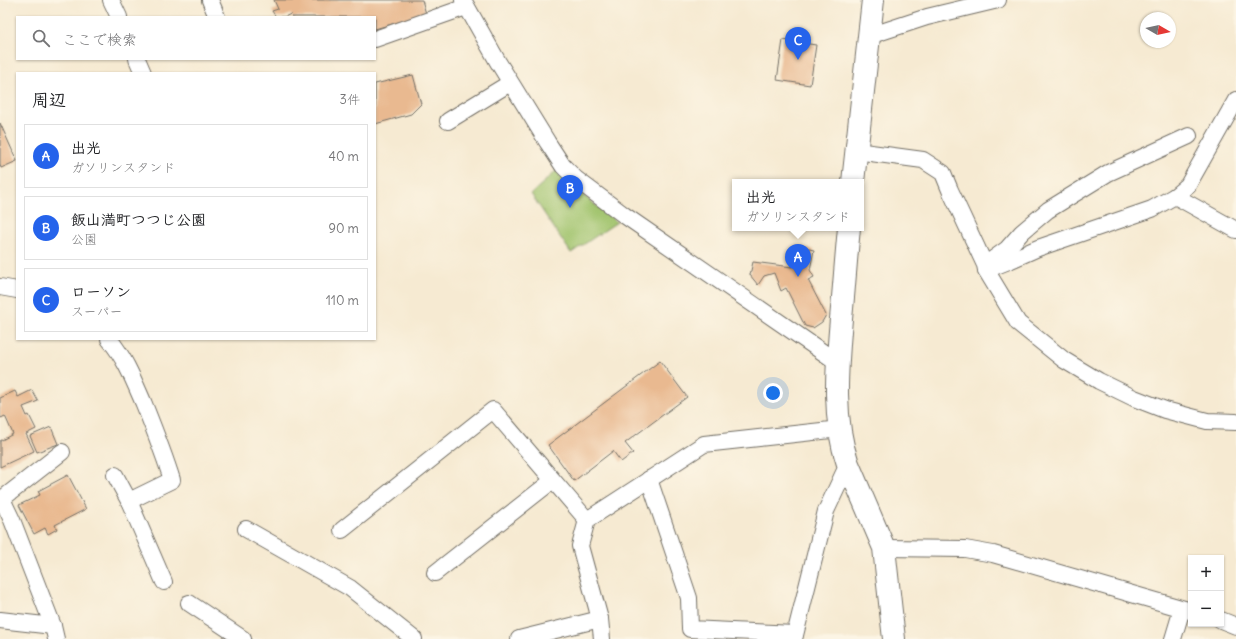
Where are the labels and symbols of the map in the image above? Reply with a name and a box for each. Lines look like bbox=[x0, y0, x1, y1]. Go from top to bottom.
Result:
north arrow bbox=[1140, 12, 1176, 48]
pin: C bbox=[785, 27, 811, 60]
pin: B bbox=[557, 175, 583, 208]
pin: A bbox=[785, 244, 811, 277]
your location bbox=[763, 383, 783, 403]

